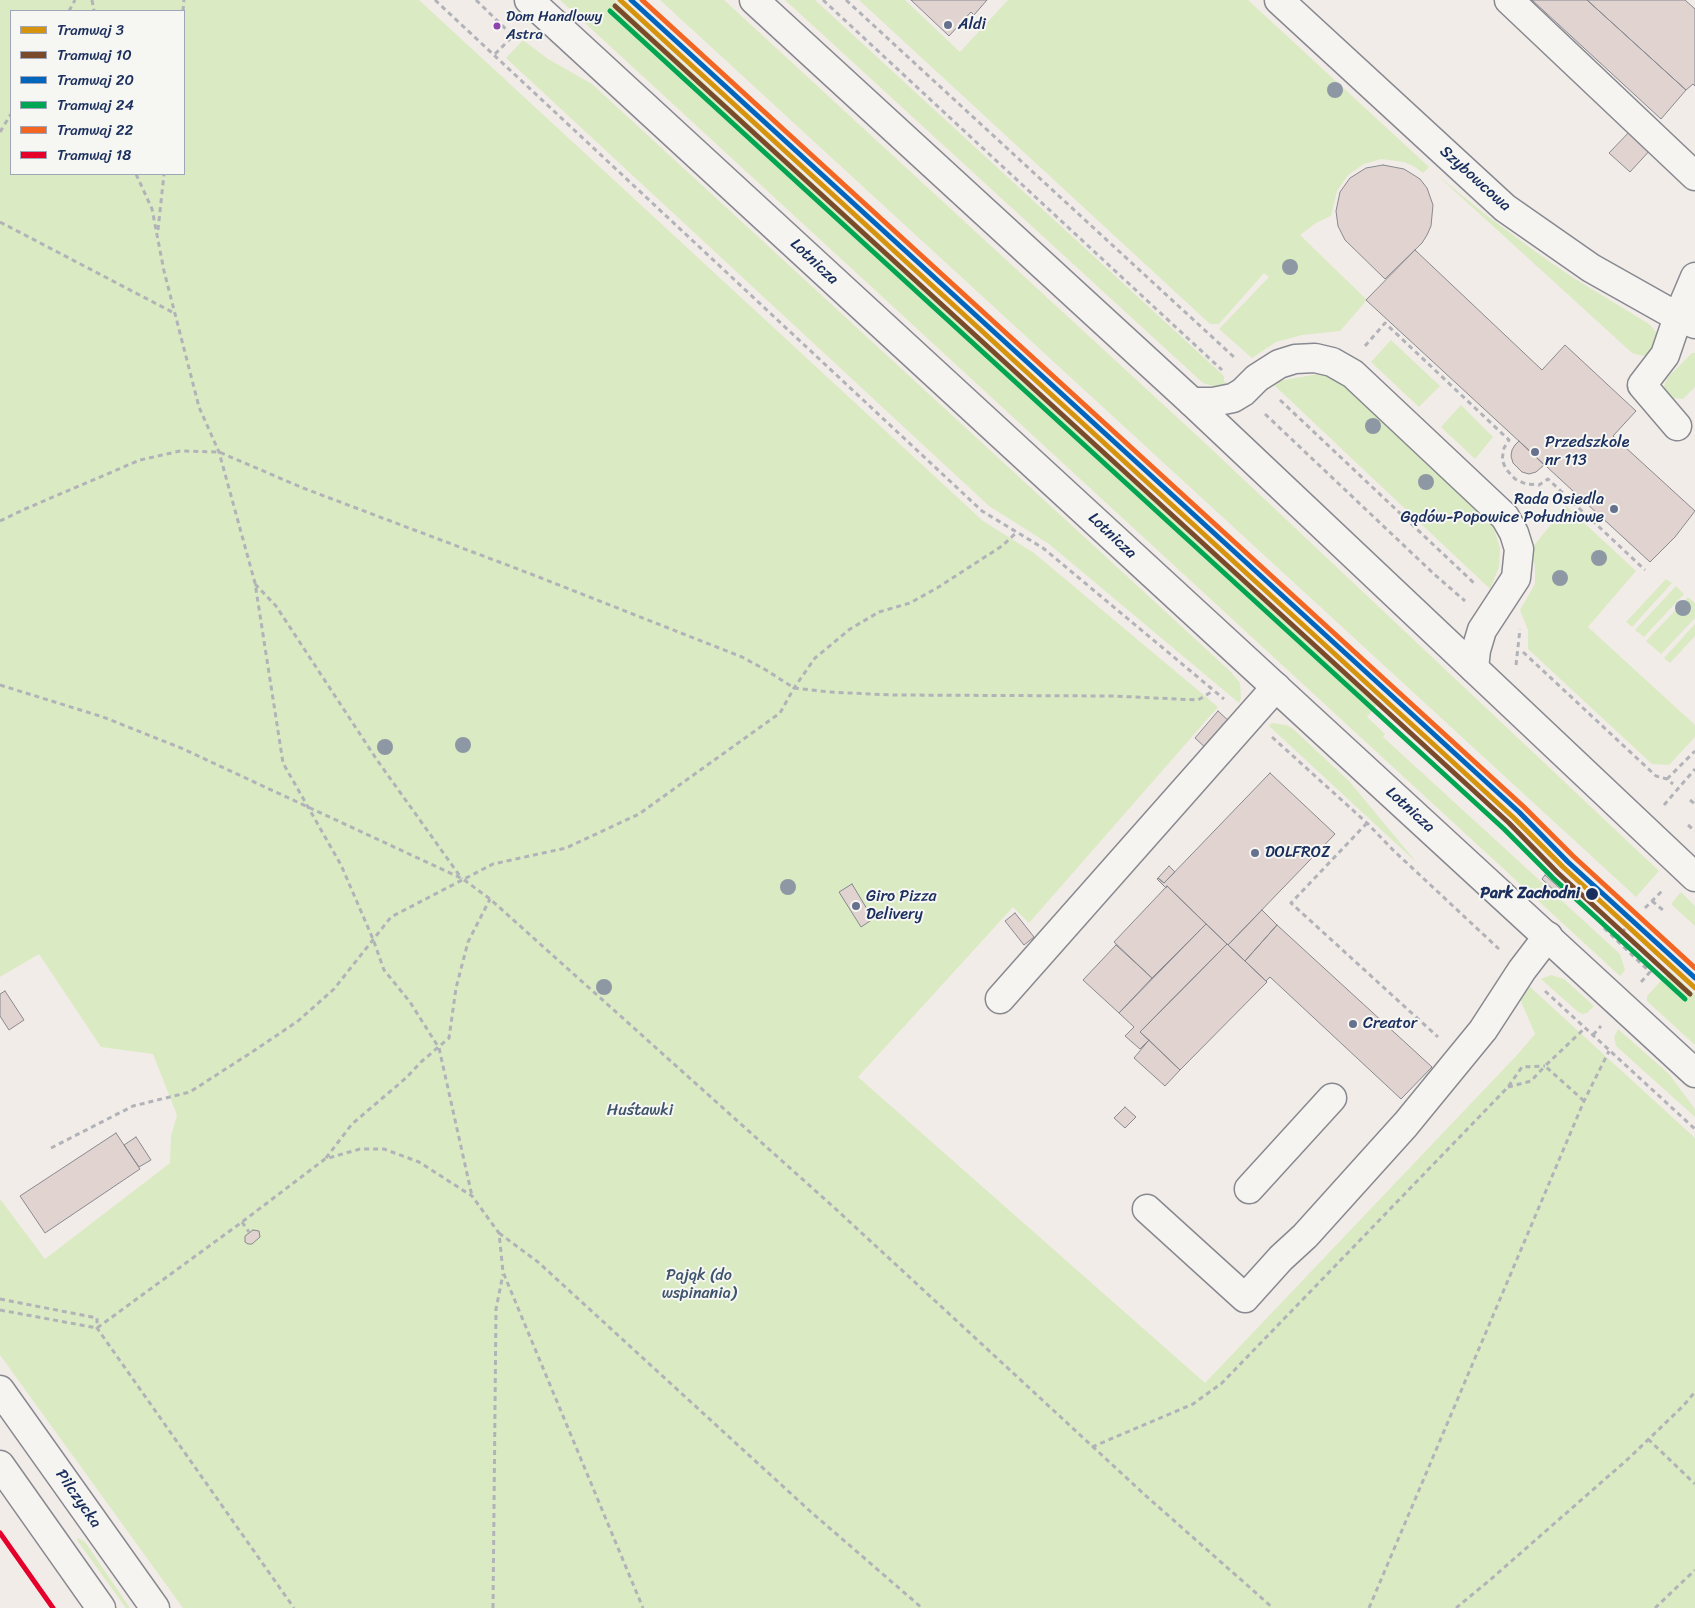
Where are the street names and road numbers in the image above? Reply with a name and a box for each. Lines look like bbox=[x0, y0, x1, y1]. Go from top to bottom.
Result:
street label: Szybowcowa bbox=[1436, 142, 1514, 216]
street label: Lotnicza bbox=[786, 235, 842, 289]
street label: Lotnicza bbox=[1084, 509, 1140, 563]
street label: Lotnicza bbox=[1382, 783, 1438, 837]
street label: Pilczycka bbox=[51, 1466, 105, 1532]

